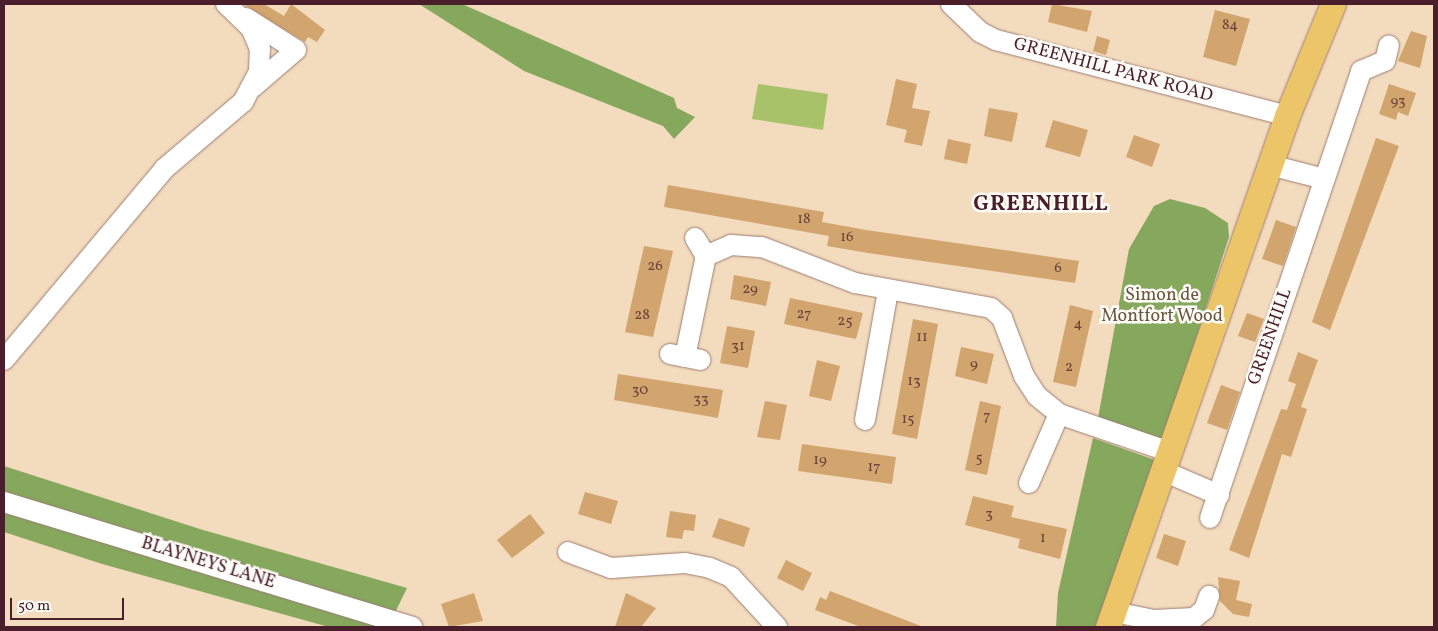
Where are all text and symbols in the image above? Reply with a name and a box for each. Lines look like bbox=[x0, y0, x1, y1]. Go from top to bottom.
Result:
house number: 84 bbox=[1222, 17, 1238, 35]
street label: GREENHILL PARK ROAD bbox=[1011, 34, 1215, 108]
house number: 93 bbox=[1390, 93, 1406, 111]
district label: GREENHILL bbox=[972, 192, 1110, 218]
house number: 18 bbox=[797, 211, 811, 229]
house number: 16 bbox=[840, 229, 854, 247]
house number: 26 bbox=[647, 258, 663, 276]
house number: 6 bbox=[1054, 260, 1062, 278]
house number: 29 bbox=[742, 281, 758, 299]
park label: Simon de Montfort Wood bbox=[1101, 286, 1223, 328]
street label: GREENHILL bbox=[1244, 286, 1298, 388]
house number: 27 bbox=[797, 306, 811, 324]
house number: 28 bbox=[634, 307, 650, 325]
house number: 25 bbox=[837, 313, 853, 331]
house number: 4 bbox=[1074, 316, 1082, 334]
house number: 11 bbox=[916, 329, 928, 347]
house number: 31 bbox=[731, 338, 745, 356]
house number: 9 bbox=[970, 356, 978, 374]
house number: 2 bbox=[1065, 359, 1073, 377]
house number: 13 bbox=[907, 373, 921, 391]
house number: 30 bbox=[632, 382, 648, 400]
house number: 33 bbox=[693, 391, 709, 409]
house number: 7 bbox=[983, 408, 991, 426]
house number: 15 bbox=[901, 411, 915, 429]
house number: 5 bbox=[975, 450, 983, 468]
house number: 19 bbox=[813, 452, 827, 470]
house number: 17 bbox=[867, 459, 881, 477]
house number: 3 bbox=[985, 506, 993, 524]
house number: 1 bbox=[1040, 530, 1046, 548]
street label: BLAYNEYS LANE bbox=[138, 533, 278, 595]
scale bar bbox=[12, 588, 126, 620]
text: 50 m bbox=[18, 596, 50, 617]

